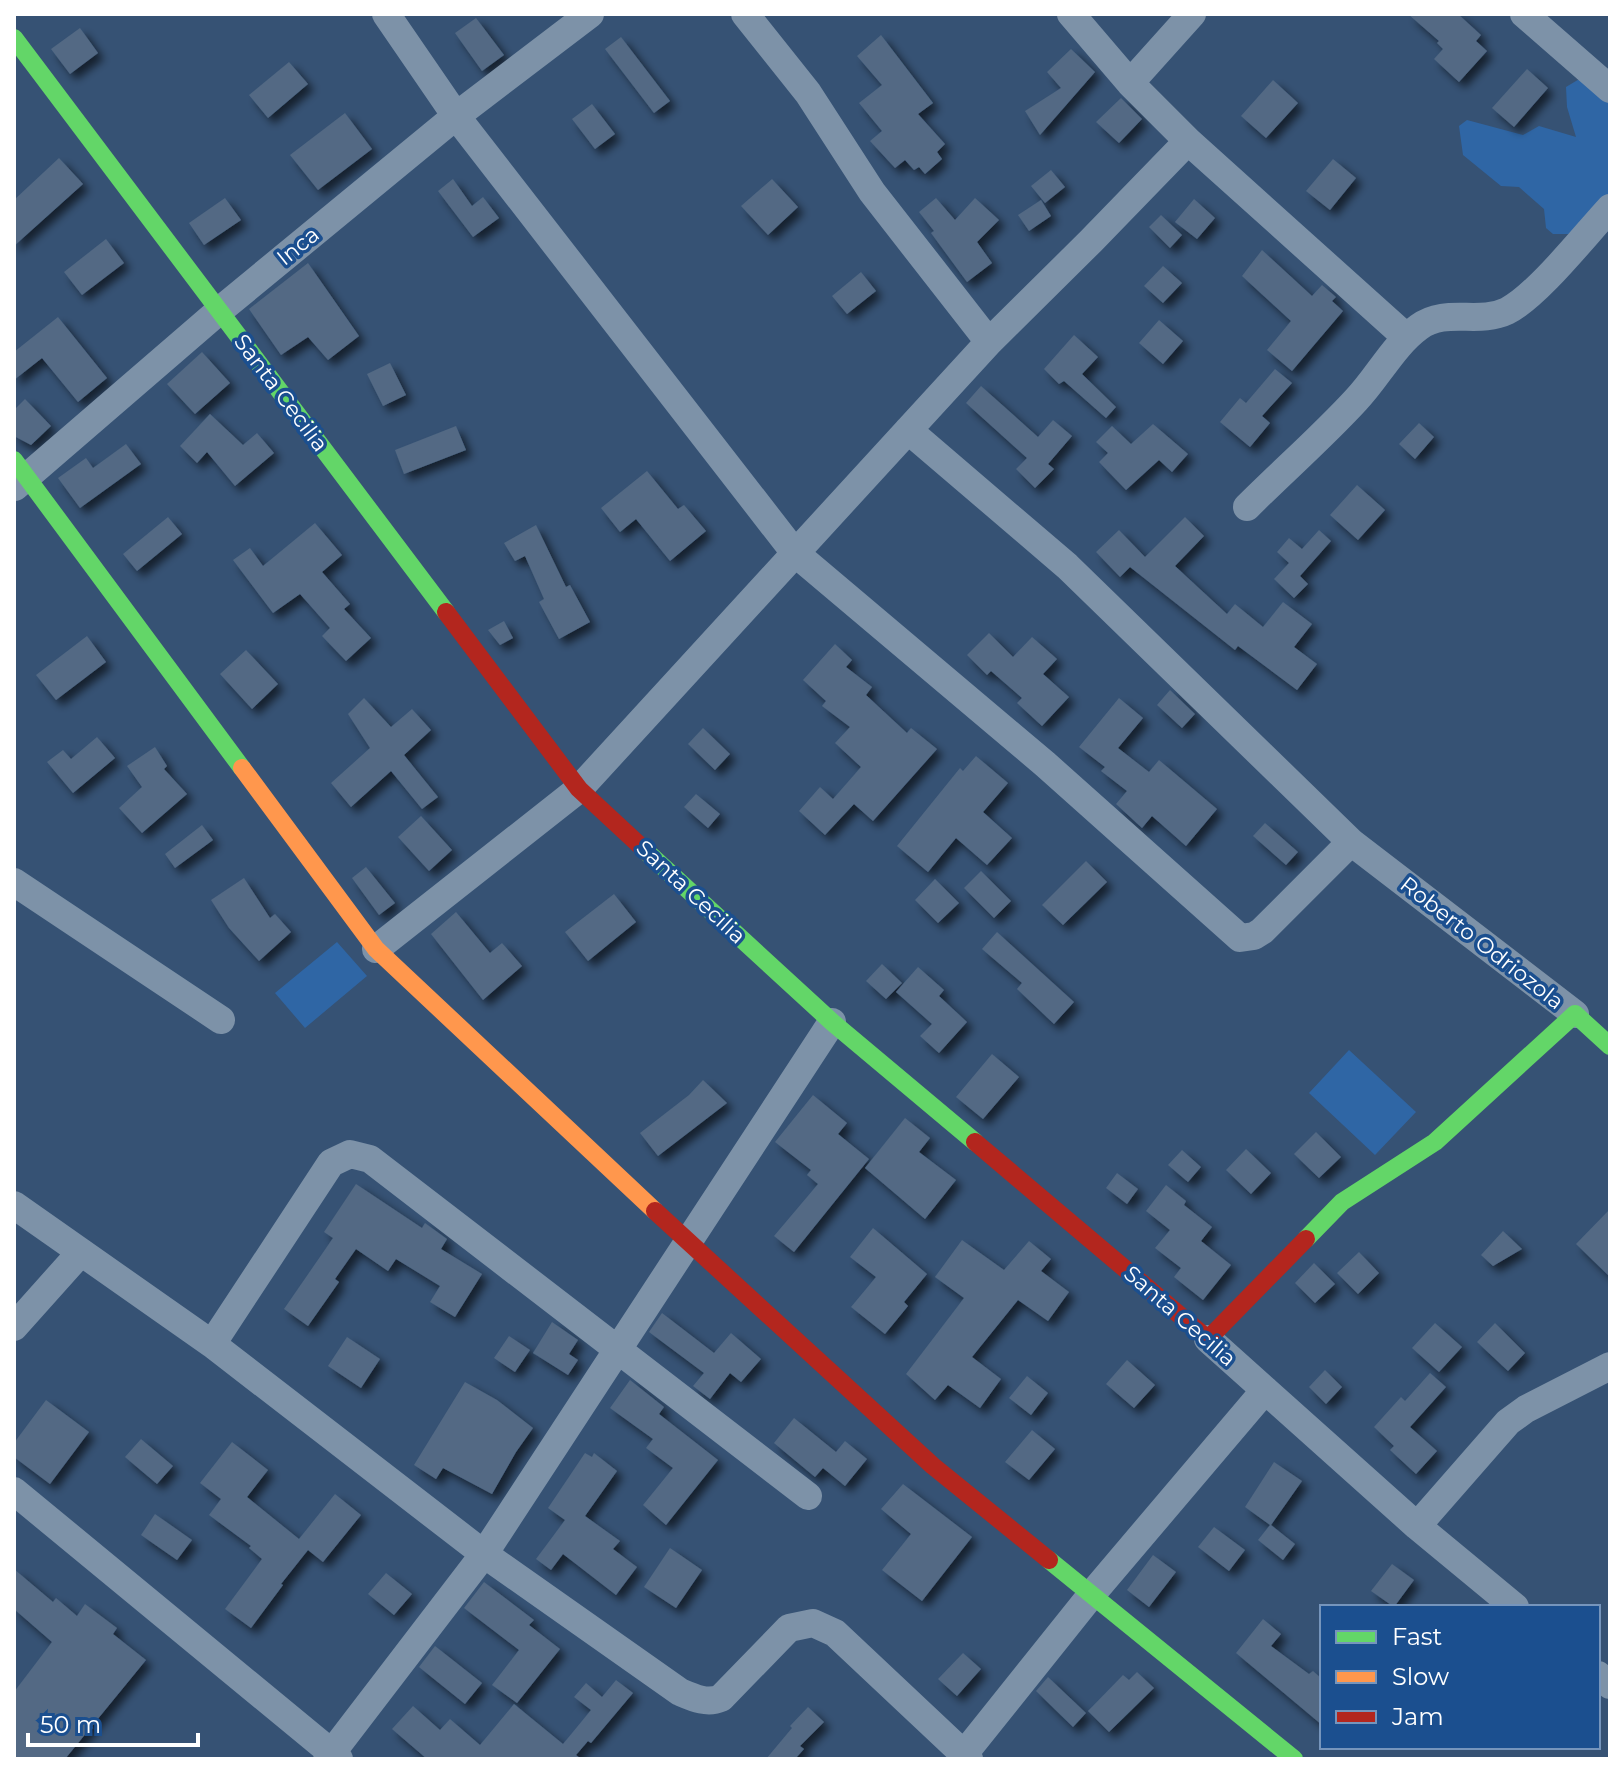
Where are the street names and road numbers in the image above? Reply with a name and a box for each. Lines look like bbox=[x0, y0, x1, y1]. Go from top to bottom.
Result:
street label: Inca bbox=[271, 221, 325, 271]
street label: Santa Cecilia bbox=[228, 329, 334, 457]
street label: Santa Cecilia bbox=[631, 834, 751, 950]
street label: Roberto Odriozola bbox=[1395, 871, 1569, 1015]
street label: Santa Cecilia bbox=[1118, 1260, 1242, 1372]

